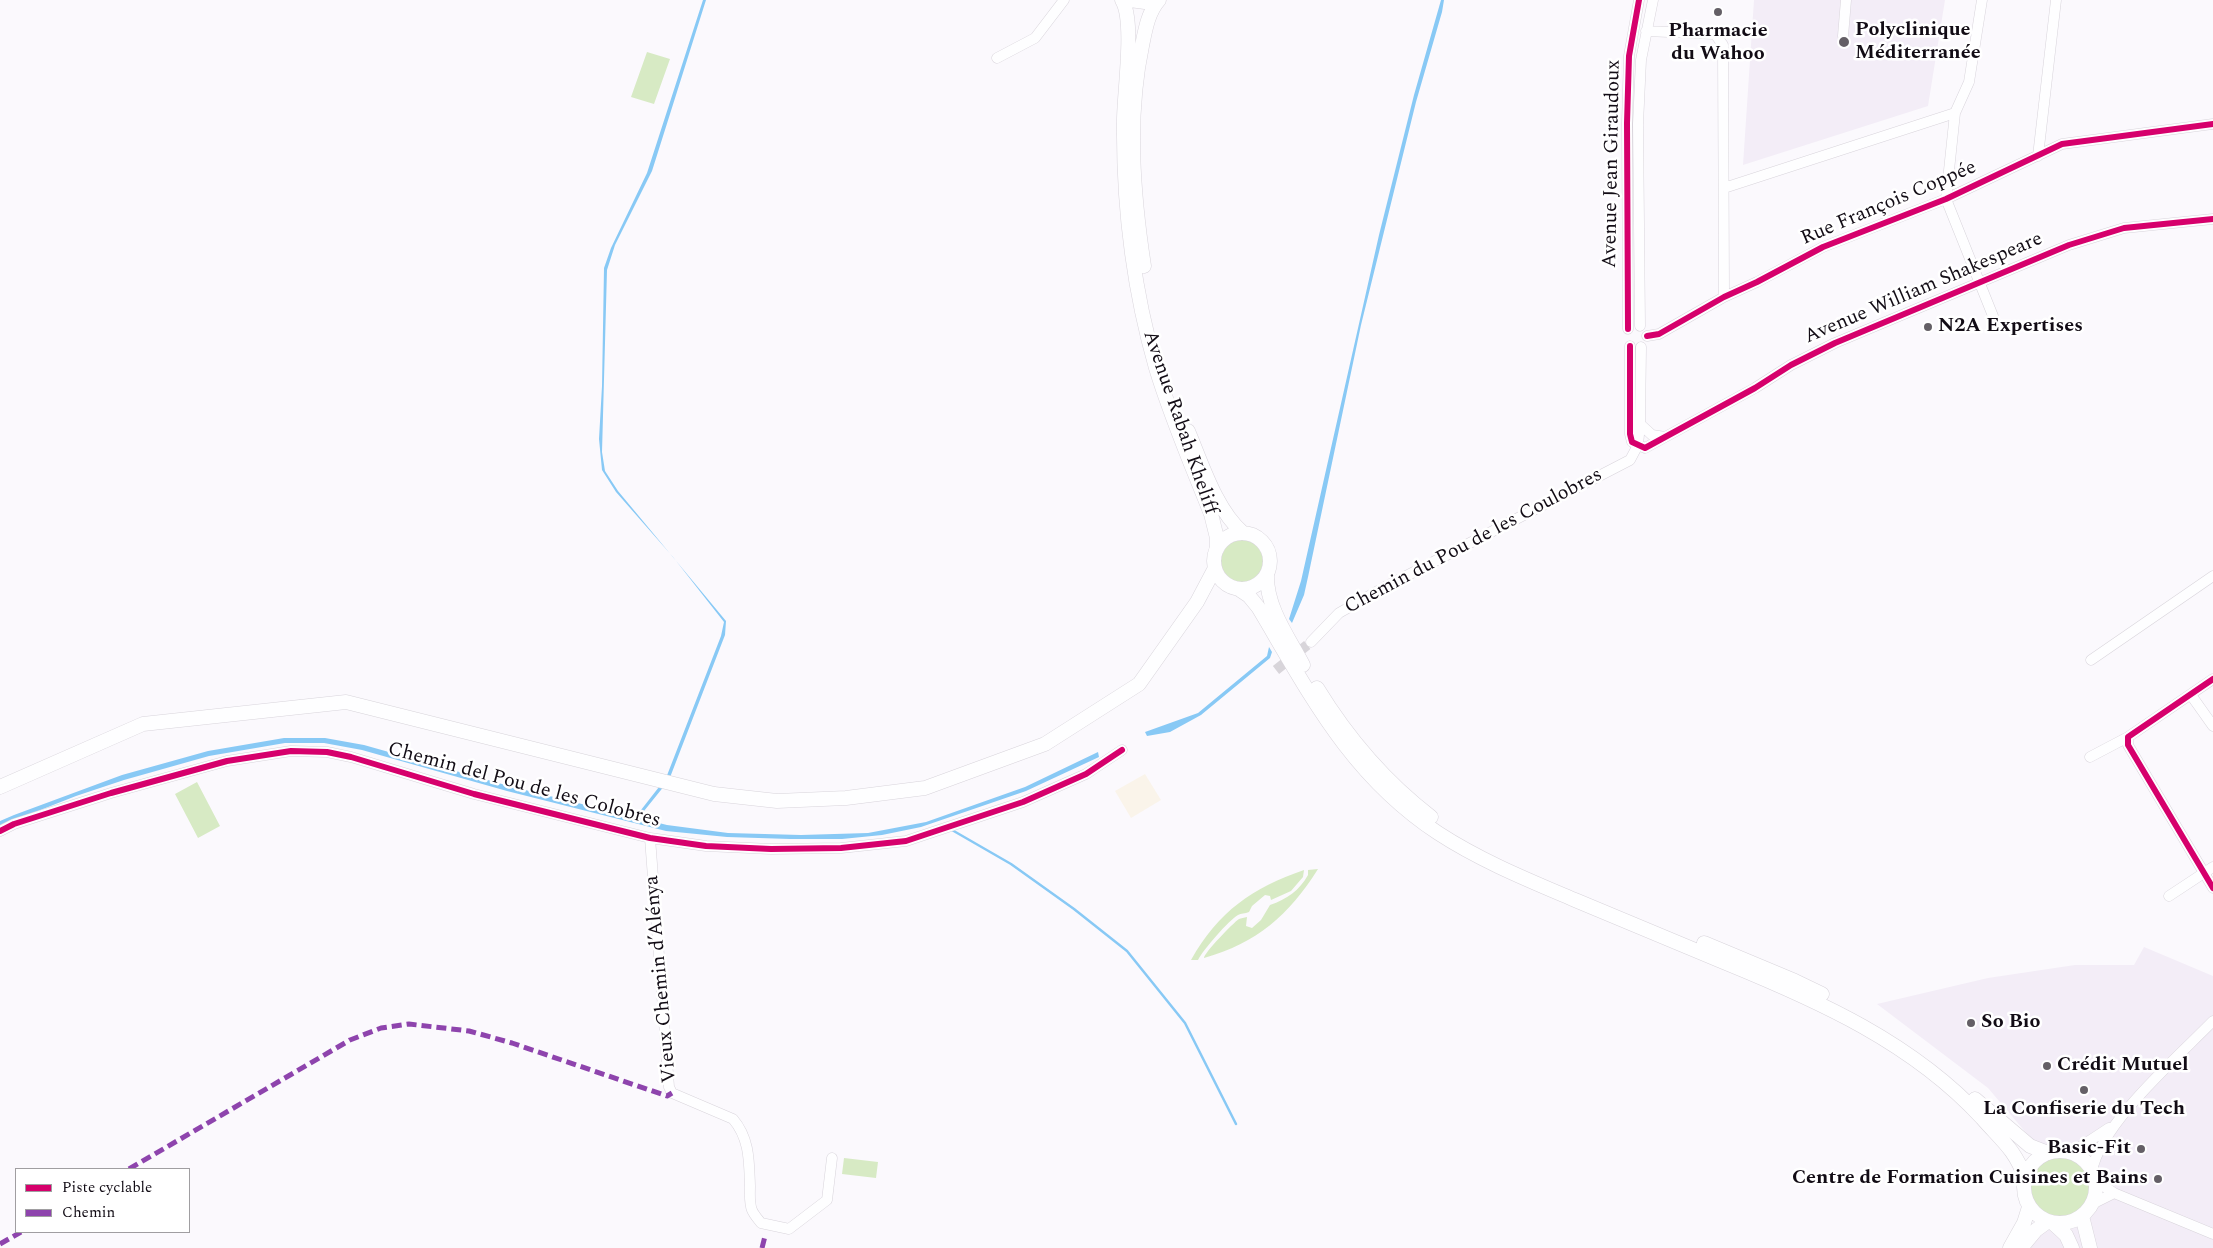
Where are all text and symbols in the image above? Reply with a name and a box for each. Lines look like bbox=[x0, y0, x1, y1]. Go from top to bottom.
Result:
marker: Pharmacie du Wahoo bbox=[1712, 6, 1724, 18]
place label: Polyclinique Méditerranée bbox=[1855, 19, 1981, 66]
place label: Pharmacie du Wahoo bbox=[1668, 20, 1768, 67]
marker: Polyclinique Méditerranée bbox=[1837, 35, 1851, 49]
street label: Avenue Jean Giraudoux bbox=[1599, 60, 1627, 268]
street label: Rue François Coppée bbox=[1798, 156, 1980, 252]
street label: Avenue William Shakespeare bbox=[1801, 228, 2047, 350]
place label: N2A Expertises bbox=[1938, 315, 2083, 339]
marker: N2A Expertises bbox=[1922, 321, 1934, 333]
street label: Avenue Rabah Kheliff bbox=[1136, 328, 1222, 518]
street label: Chemin du Pou de les Coulobres bbox=[1341, 464, 1607, 620]
street label: Chemin del Pou de les Colobres bbox=[385, 738, 663, 834]
street label: Vieux Chemin d’Alénya bbox=[641, 874, 683, 1084]
place label: So Bio bbox=[1981, 1011, 2040, 1035]
marker: So Bio bbox=[1965, 1017, 1977, 1029]
place label: Crédit Mutuel bbox=[2057, 1054, 2189, 1078]
marker: Crédit Mutuel bbox=[2041, 1060, 2053, 1072]
marker: La Confiserie du Tech bbox=[2078, 1084, 2090, 1096]
place label: La Confiserie du Tech bbox=[1983, 1098, 2185, 1122]
place label: Basic-Fit bbox=[2047, 1137, 2131, 1161]
marker: Basic-Fit bbox=[2135, 1143, 2147, 1155]
place label: Centre de Formation Cuisines et Bains bbox=[1792, 1167, 2148, 1191]
legend bbox=[15, 1168, 190, 1233]
marker: Centre de Formation Cuisines et Bains bbox=[2152, 1173, 2164, 1185]
text: Piste cyclable bbox=[62, 1176, 152, 1199]
text: Chemin bbox=[62, 1201, 115, 1224]

